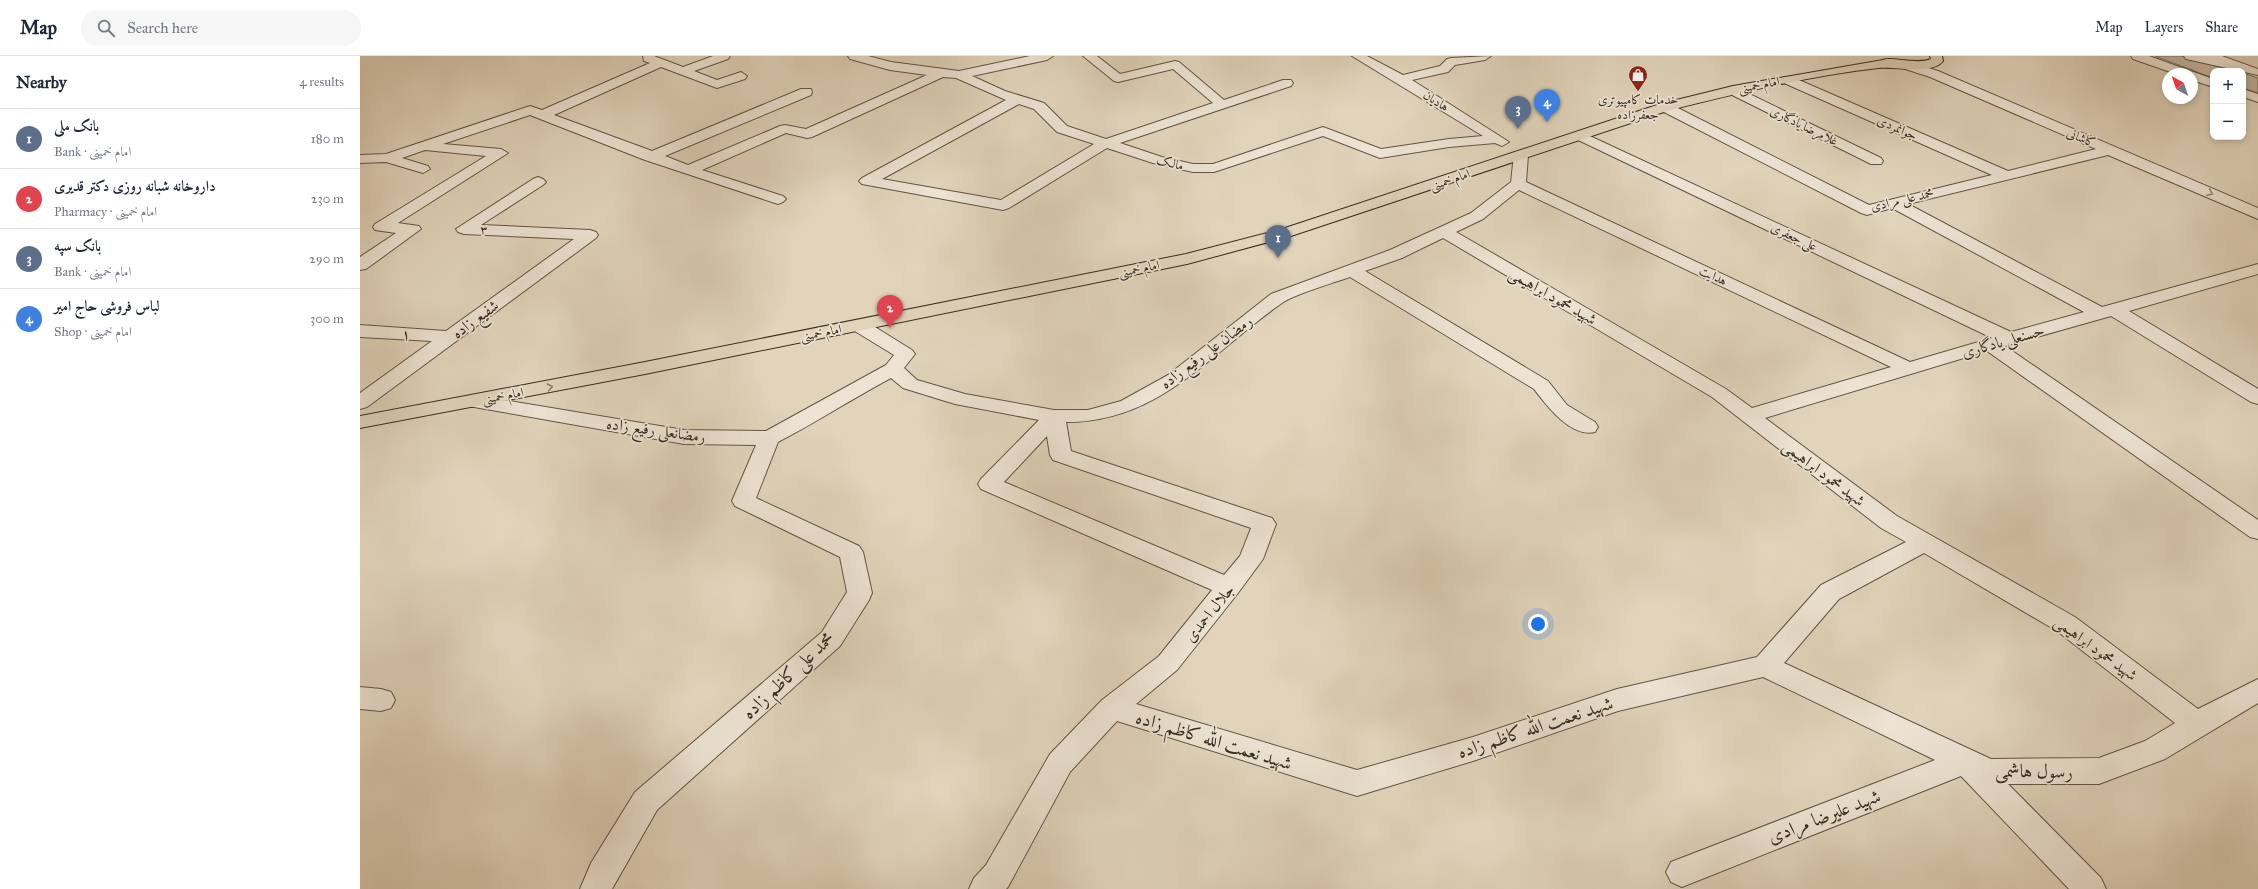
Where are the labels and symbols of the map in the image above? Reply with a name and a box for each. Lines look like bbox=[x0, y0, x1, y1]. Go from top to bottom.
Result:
shop icon: خدمات کامپیوتری جعفرزاده bbox=[1627, 64, 1649, 92]
north arrow bbox=[2162, 68, 2198, 104]
street label: امام خمینی bbox=[1737, 73, 1782, 100]
street label: هادیان bbox=[1420, 87, 1452, 115]
pin: 4 bbox=[1534, 89, 1560, 122]
place label: خدمات کامپیوتری جعفرزاده bbox=[1598, 92, 1678, 123]
pin: 3 bbox=[1505, 96, 1531, 129]
street label: غلامرضا یادگاری bbox=[1767, 103, 1841, 150]
street label: جوانمردی bbox=[1875, 112, 1919, 144]
street label: کاشانی bbox=[2064, 125, 2098, 151]
street label: مالک bbox=[1155, 152, 1185, 174]
street label: امام خمینی bbox=[1428, 166, 1473, 197]
street label: محمد علی مرادی bbox=[1869, 185, 1936, 217]
one-way arrow bbox=[2206, 189, 2213, 197]
street label: علی جعفری bbox=[1768, 219, 1820, 256]
street label: ۳ bbox=[480, 222, 488, 238]
pin: 1 bbox=[1265, 225, 1291, 258]
street label: امام خمینی bbox=[1117, 257, 1162, 284]
street label: شهید محمود ابراهیمی bbox=[1505, 263, 1600, 330]
street label: هدایت bbox=[1697, 263, 1729, 289]
pin: 2 bbox=[877, 295, 903, 328]
street label: شفیع زاده bbox=[448, 296, 506, 347]
street label: رمضان علی رفیع زاده bbox=[1156, 311, 1259, 397]
street label: حسنعلی یادگاری bbox=[1959, 320, 2047, 364]
street label: امام خمینی bbox=[799, 321, 844, 348]
street label: ۱ bbox=[401, 324, 411, 344]
one-way arrow bbox=[547, 383, 553, 391]
street label: امام خمینی bbox=[481, 384, 526, 411]
street label: رمضانعلی رفیع زاده bbox=[604, 414, 707, 452]
street label: شهید محمود ابراهیمی bbox=[1778, 436, 1869, 512]
street label: جلال احمدی bbox=[1180, 580, 1238, 646]
street label: شهید محمود ابراهیمی bbox=[2050, 611, 2141, 686]
your location bbox=[1528, 614, 1548, 634]
street label: محمد علی کاظم زاده bbox=[737, 626, 844, 729]
street label: شهید نعمت الله کاظم زاده bbox=[1453, 688, 1618, 770]
street label: شهید نعمت الله کاظم زاده bbox=[1131, 702, 1296, 781]
street label: رسول هاشمی bbox=[1995, 759, 2073, 785]
street label: شهید علیرضا مرادی bbox=[1764, 784, 1884, 850]

